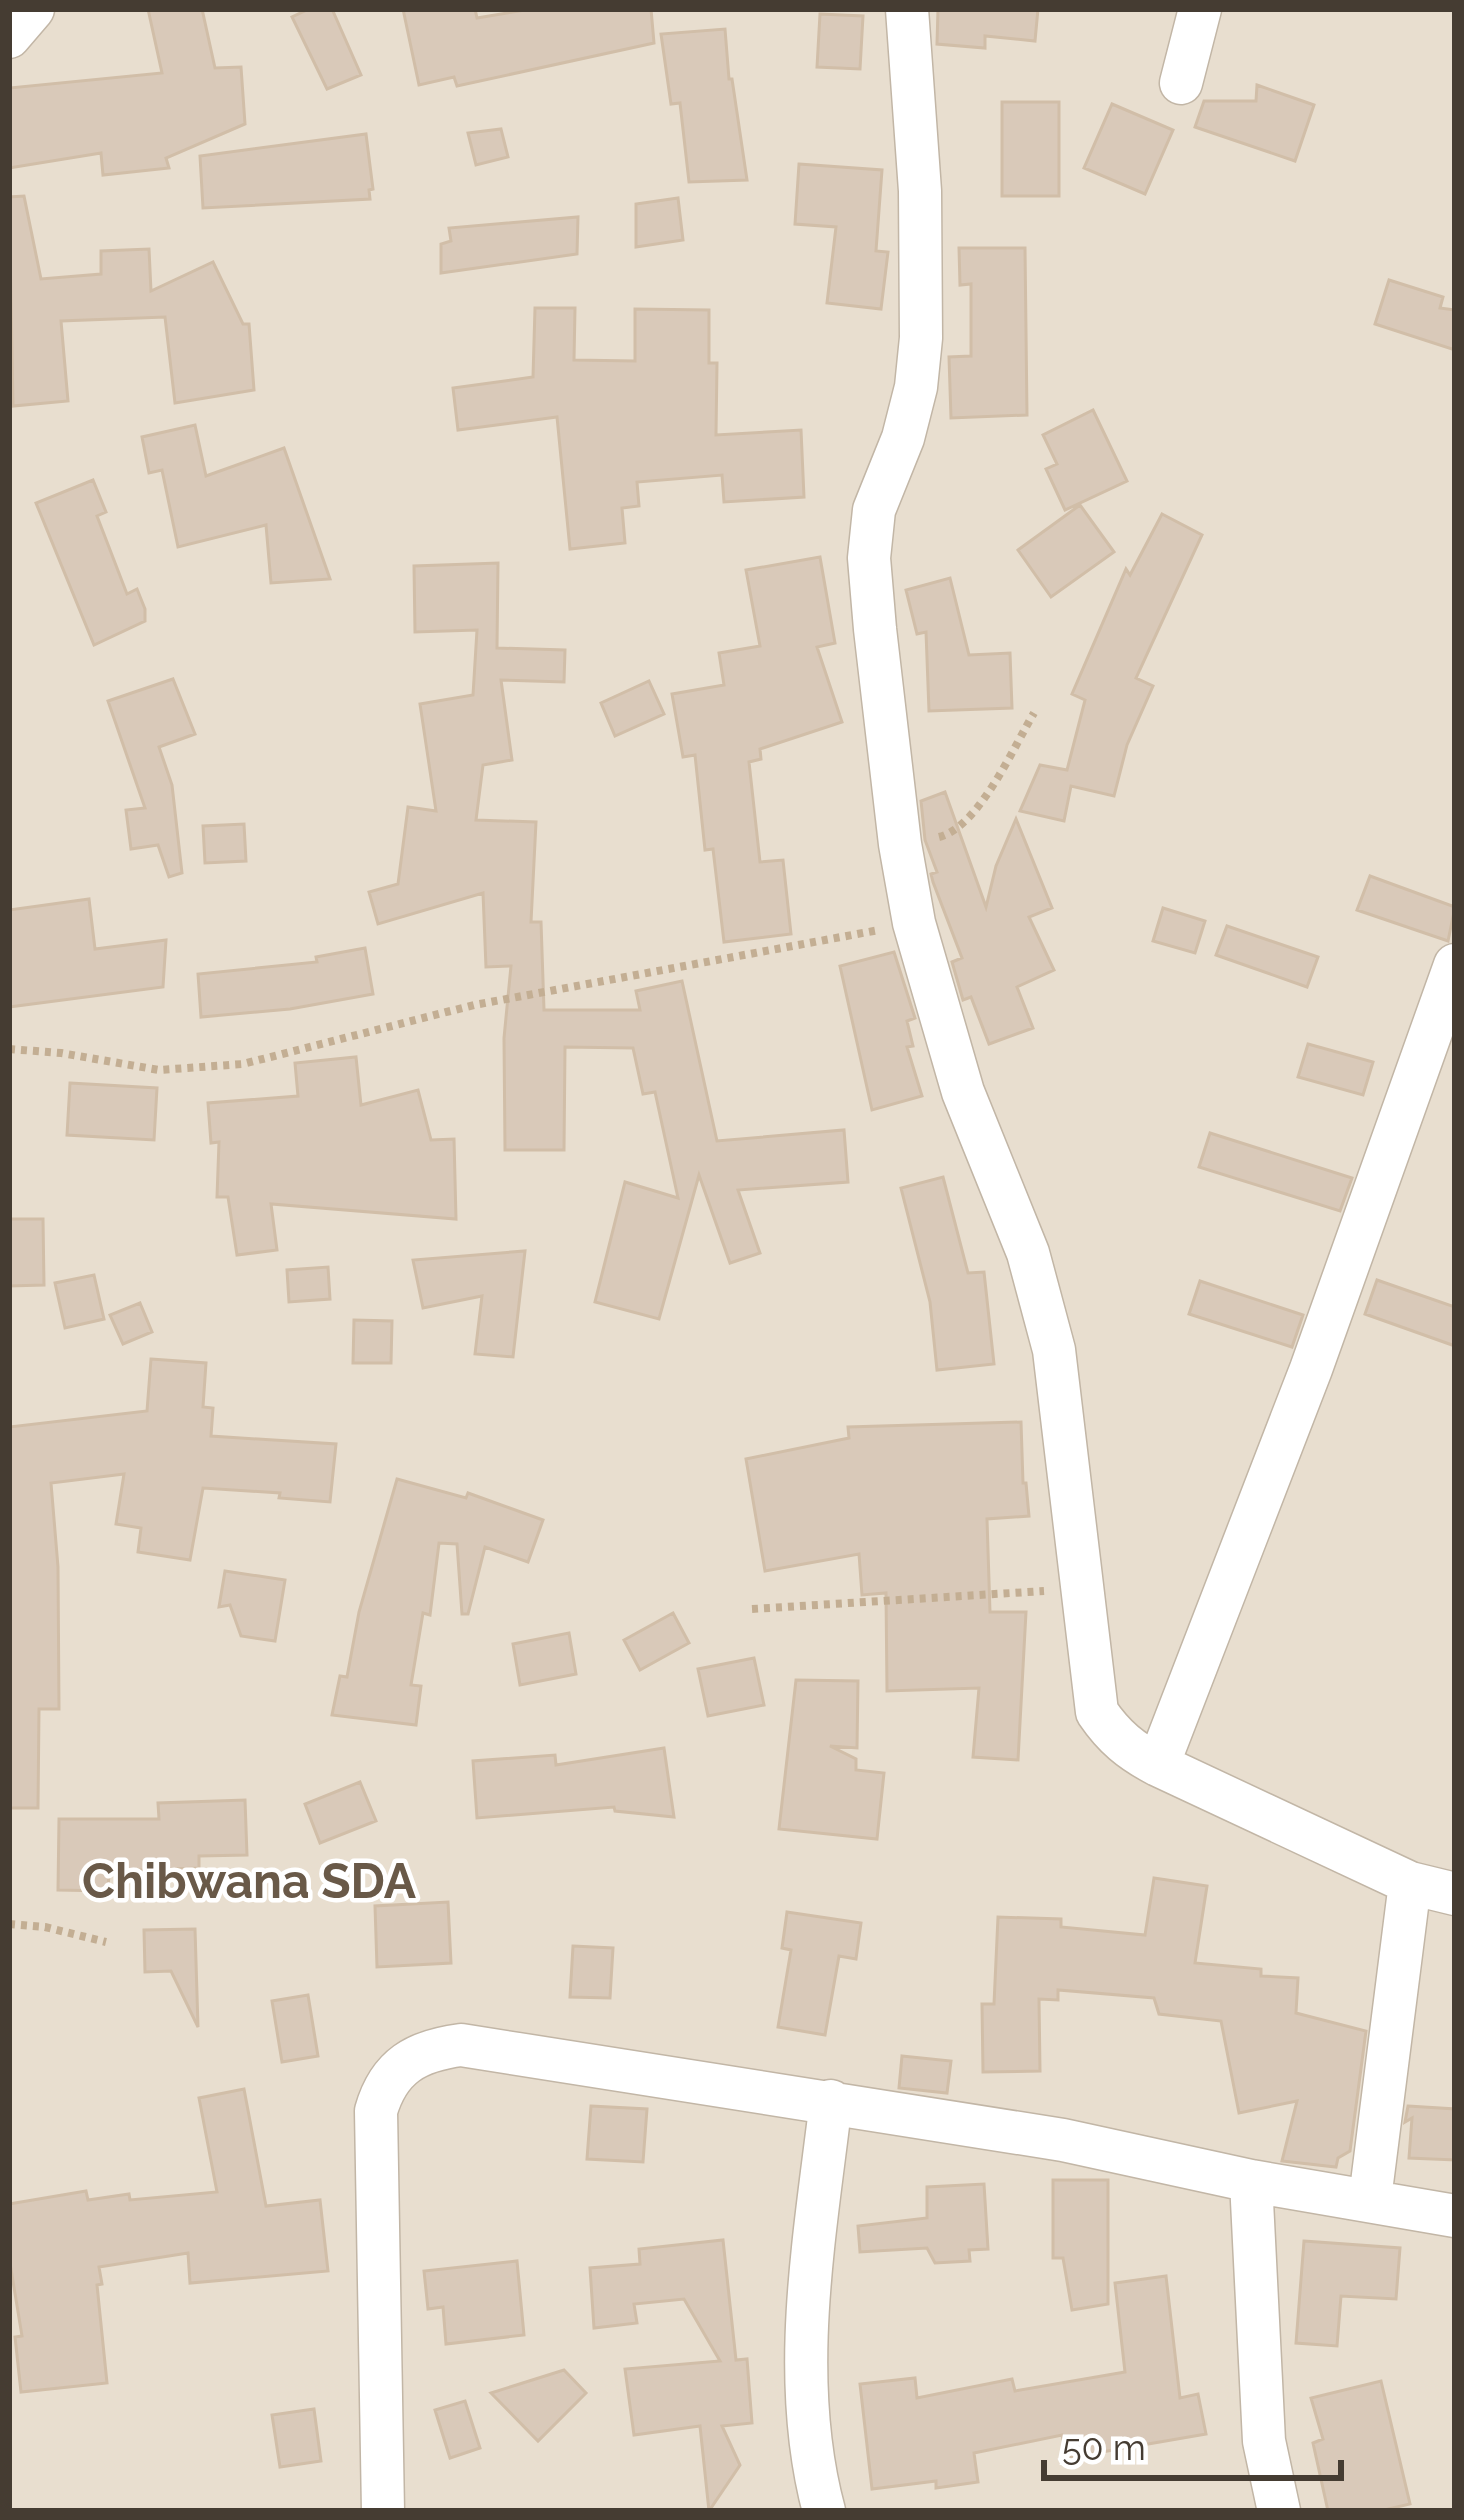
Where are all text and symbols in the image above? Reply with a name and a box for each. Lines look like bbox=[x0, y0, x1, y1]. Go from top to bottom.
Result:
district label: Chibwana SDA bbox=[82, 1853, 417, 1909]
scale bar bbox=[1044, 2406, 1341, 2480]
text: 50 m bbox=[1062, 2426, 1146, 2468]

